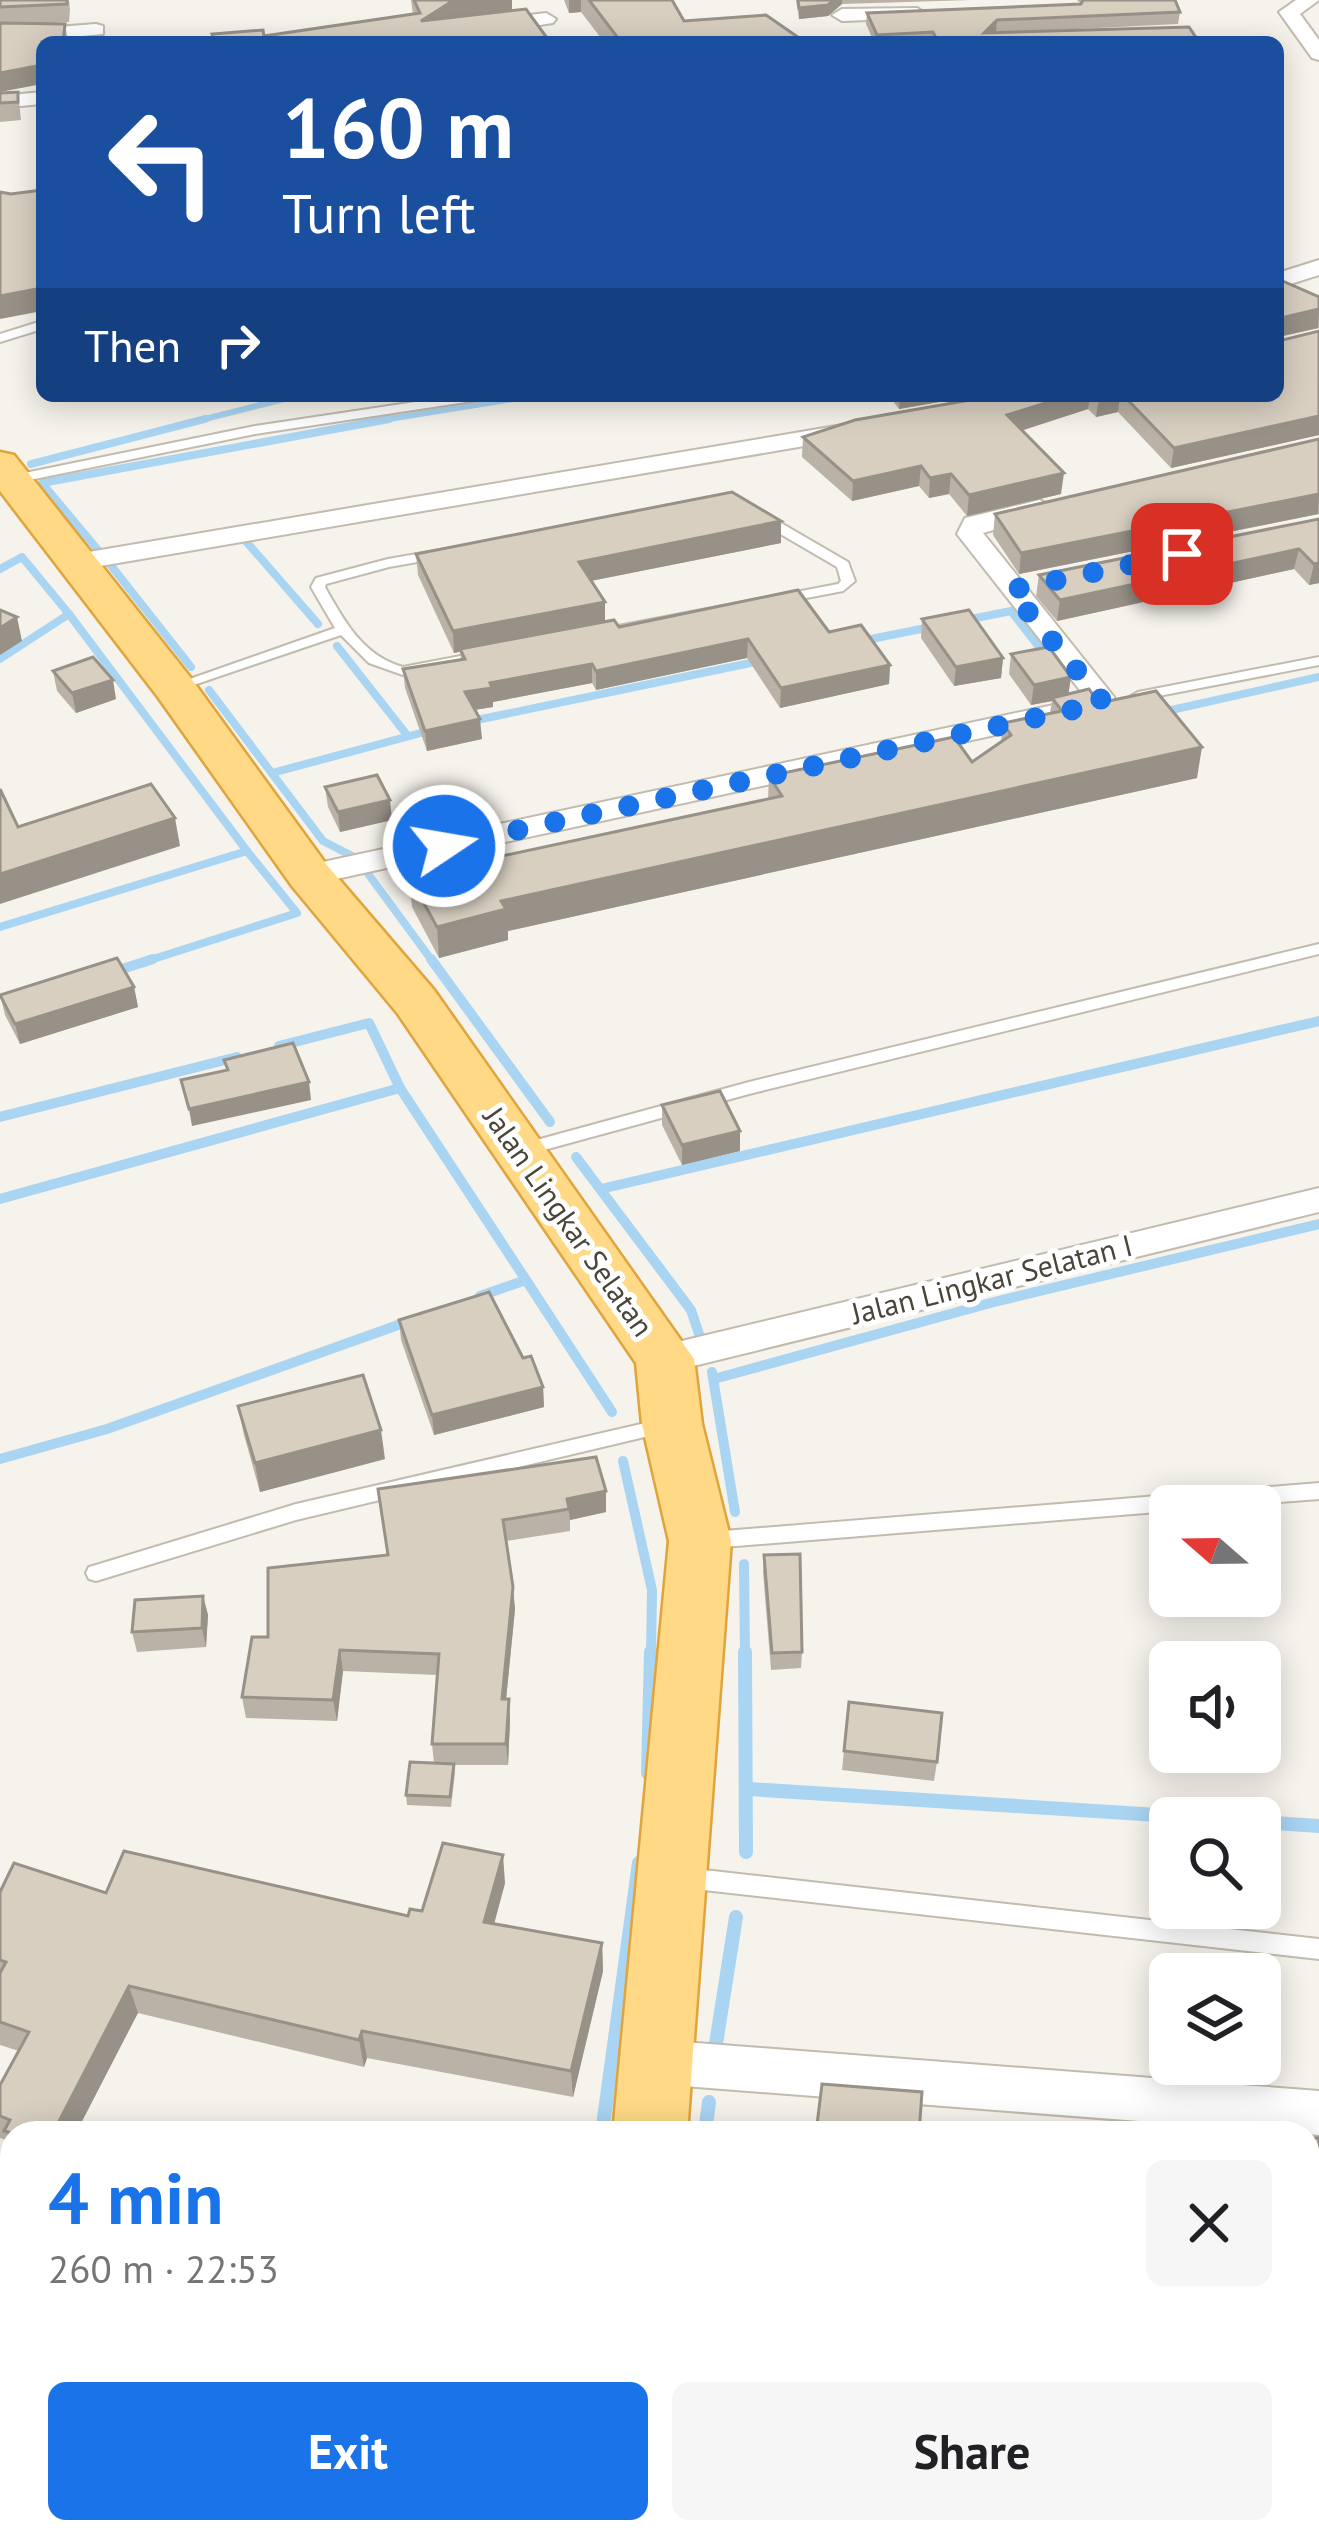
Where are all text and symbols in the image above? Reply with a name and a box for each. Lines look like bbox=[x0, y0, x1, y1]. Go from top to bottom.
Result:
text: 160 m bbox=[282, 72, 514, 181]
icon: left bbox=[84, 84, 240, 240]
text: Turn left bbox=[282, 178, 476, 248]
icon: right bbox=[205, 312, 271, 378]
text: Then bbox=[84, 316, 181, 374]
pin bbox=[1131, 503, 1233, 605]
icon: arrive bbox=[1149, 521, 1215, 587]
position arrow bbox=[381, 783, 507, 909]
street label: Jalan Lingkar Selatan bbox=[474, 1097, 663, 1344]
street label: Jalan Lingkar Selatan I bbox=[845, 1225, 1136, 1333]
north arrow bbox=[1149, 1485, 1281, 1617]
map controls bbox=[1149, 1485, 1281, 2085]
button: sound bbox=[1149, 1641, 1281, 1773]
button: search bbox=[1149, 1797, 1281, 1929]
button: layers bbox=[1149, 1953, 1281, 2085]
text: 4 min bbox=[48, 2151, 224, 2244]
button: close bbox=[1146, 2160, 1272, 2286]
text: 260 m · 22:53 bbox=[48, 2243, 279, 2294]
button: Exit bbox=[48, 2382, 648, 2520]
button: Share bbox=[672, 2382, 1272, 2520]

